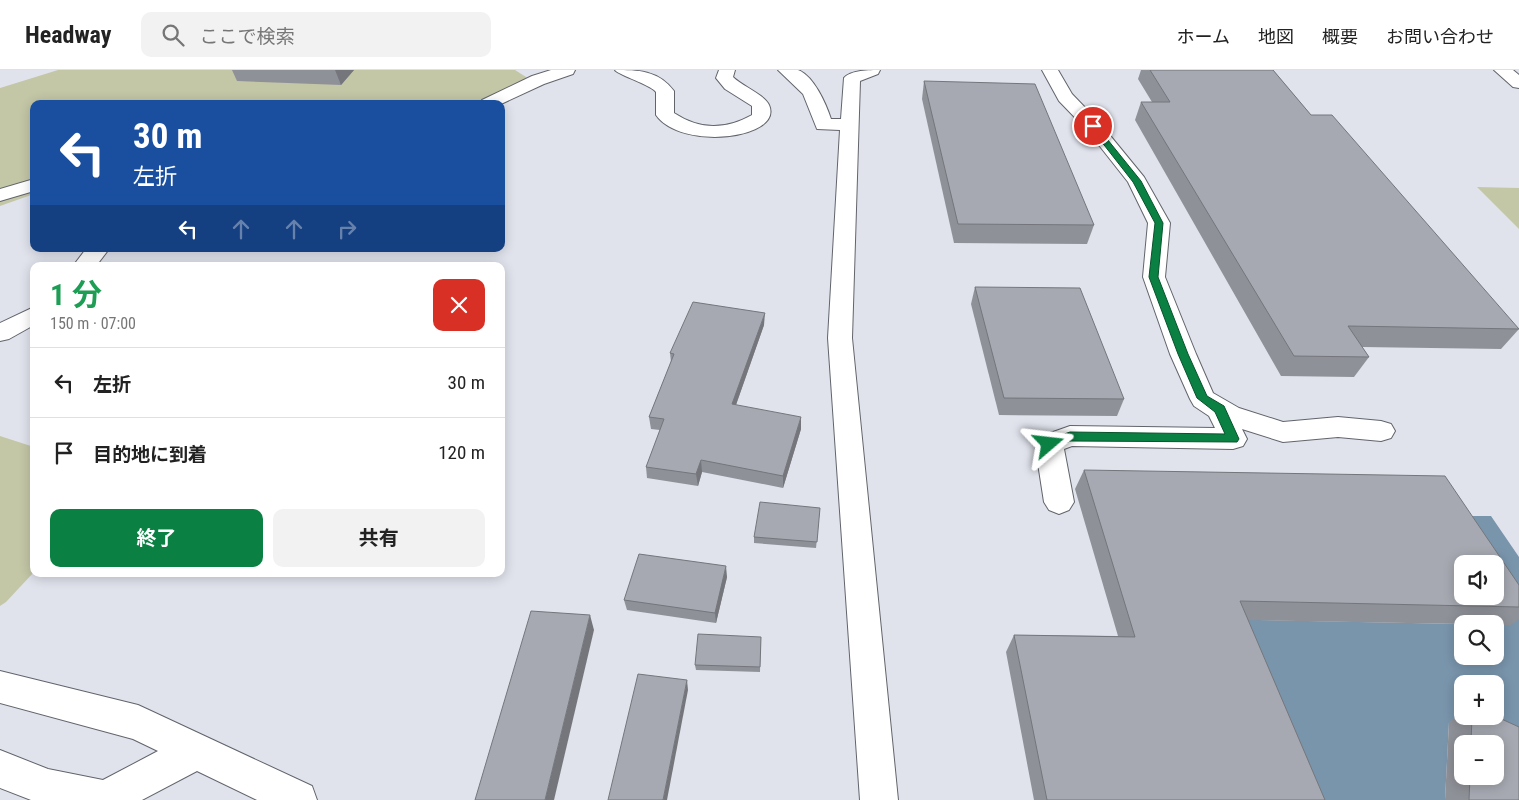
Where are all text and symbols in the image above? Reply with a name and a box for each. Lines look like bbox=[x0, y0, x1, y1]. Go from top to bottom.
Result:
search box bbox=[141, 12, 491, 57]
text: Headway bbox=[25, 21, 111, 49]
icon: search bbox=[159, 21, 187, 49]
text: ここで検索 bbox=[199, 25, 294, 48]
text: ホーム bbox=[1177, 26, 1230, 47]
text: 地図 bbox=[1258, 26, 1294, 47]
text: 概要 bbox=[1322, 26, 1358, 47]
text: お問い合わせ bbox=[1386, 26, 1494, 47]
pin bbox=[1072, 105, 1114, 147]
icon: arrive bbox=[1079, 112, 1107, 140]
text: 30 m bbox=[133, 116, 202, 157]
icon: left bbox=[50, 120, 115, 185]
text: 左折 bbox=[133, 164, 177, 189]
icon: left bbox=[174, 215, 202, 243]
icon: ahead bbox=[227, 215, 255, 243]
icon: ahead bbox=[280, 215, 308, 243]
icon: right bbox=[333, 215, 361, 243]
text: 1 分 bbox=[50, 277, 102, 312]
button: close bbox=[433, 279, 485, 331]
text: 150 m · 07:00 bbox=[50, 314, 136, 333]
icon: left bbox=[50, 369, 78, 397]
text: 30 m bbox=[448, 371, 485, 394]
text: 左折 bbox=[93, 373, 131, 396]
position arrow bbox=[1022, 417, 1074, 469]
icon: arrive bbox=[50, 439, 78, 467]
text: 120 m bbox=[438, 441, 485, 464]
text: 目的地に到着 bbox=[93, 443, 207, 466]
button: 終了 bbox=[50, 509, 263, 567]
button: 共有 bbox=[273, 509, 485, 567]
map controls bbox=[1454, 555, 1504, 785]
button: sound bbox=[1454, 555, 1504, 605]
button: search bbox=[1454, 615, 1504, 665]
button: + bbox=[1454, 675, 1504, 725]
button: − bbox=[1454, 735, 1504, 785]

